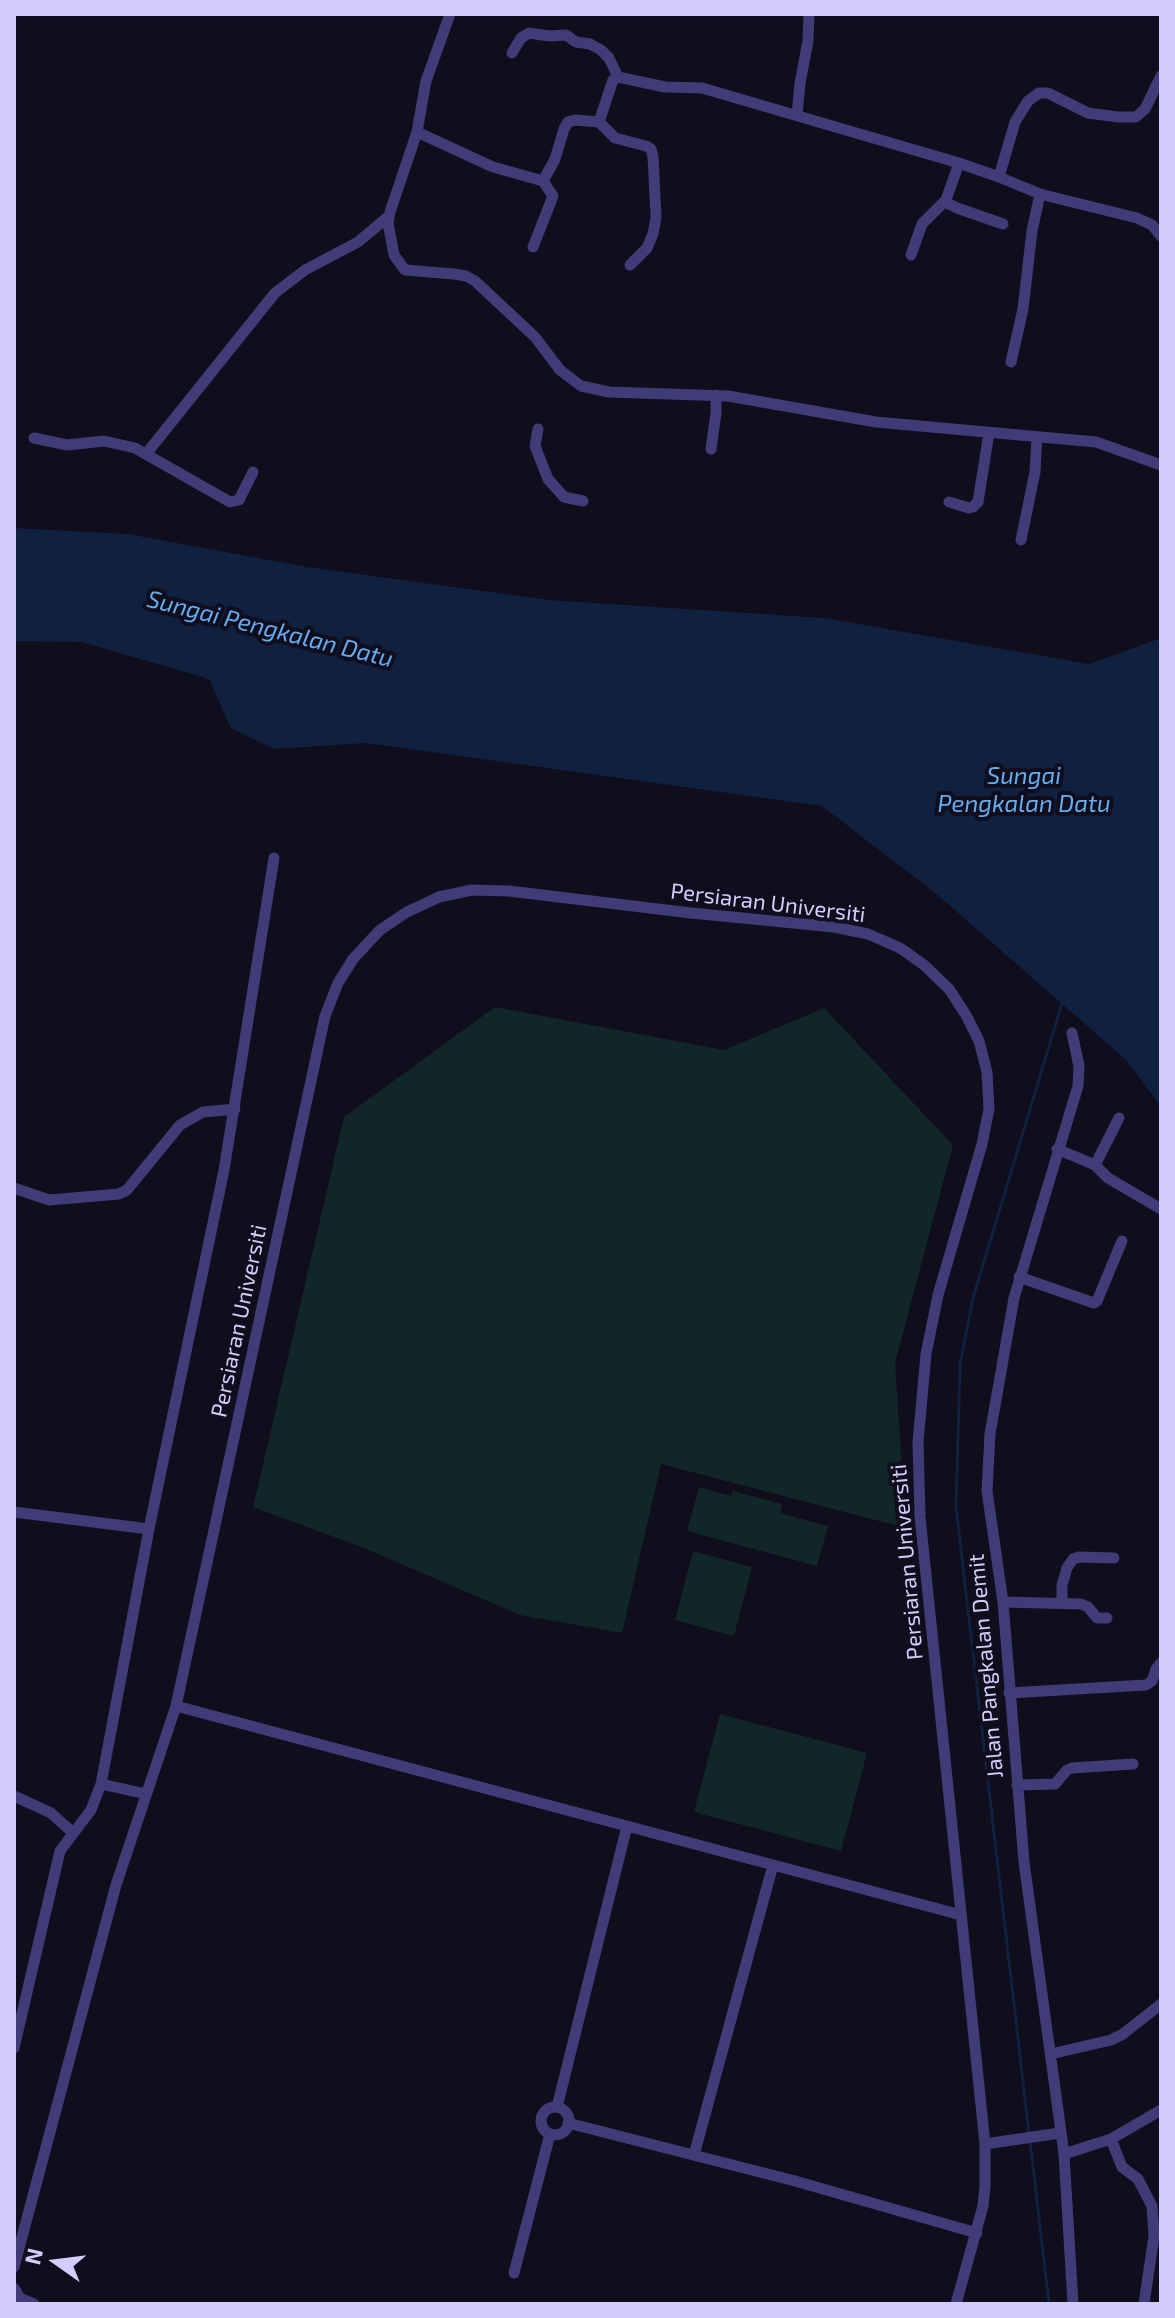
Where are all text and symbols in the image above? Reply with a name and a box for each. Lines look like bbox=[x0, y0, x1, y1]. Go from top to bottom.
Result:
water label: Sungai Pengkalan Datu bbox=[144, 584, 396, 674]
water label: Sungai Pengkalan Datu bbox=[937, 762, 1111, 818]
street label: Persiaran Universiti bbox=[669, 878, 867, 928]
street label: Persiaran Universiti bbox=[206, 1222, 272, 1420]
street label: Persiaran Universiti bbox=[885, 1463, 929, 1661]
street label: Jalan Pangkalan Demit bbox=[963, 1553, 1009, 1779]
north arrow bbox=[16, 2222, 96, 2302]
text: N bbox=[18, 2245, 47, 2267]

